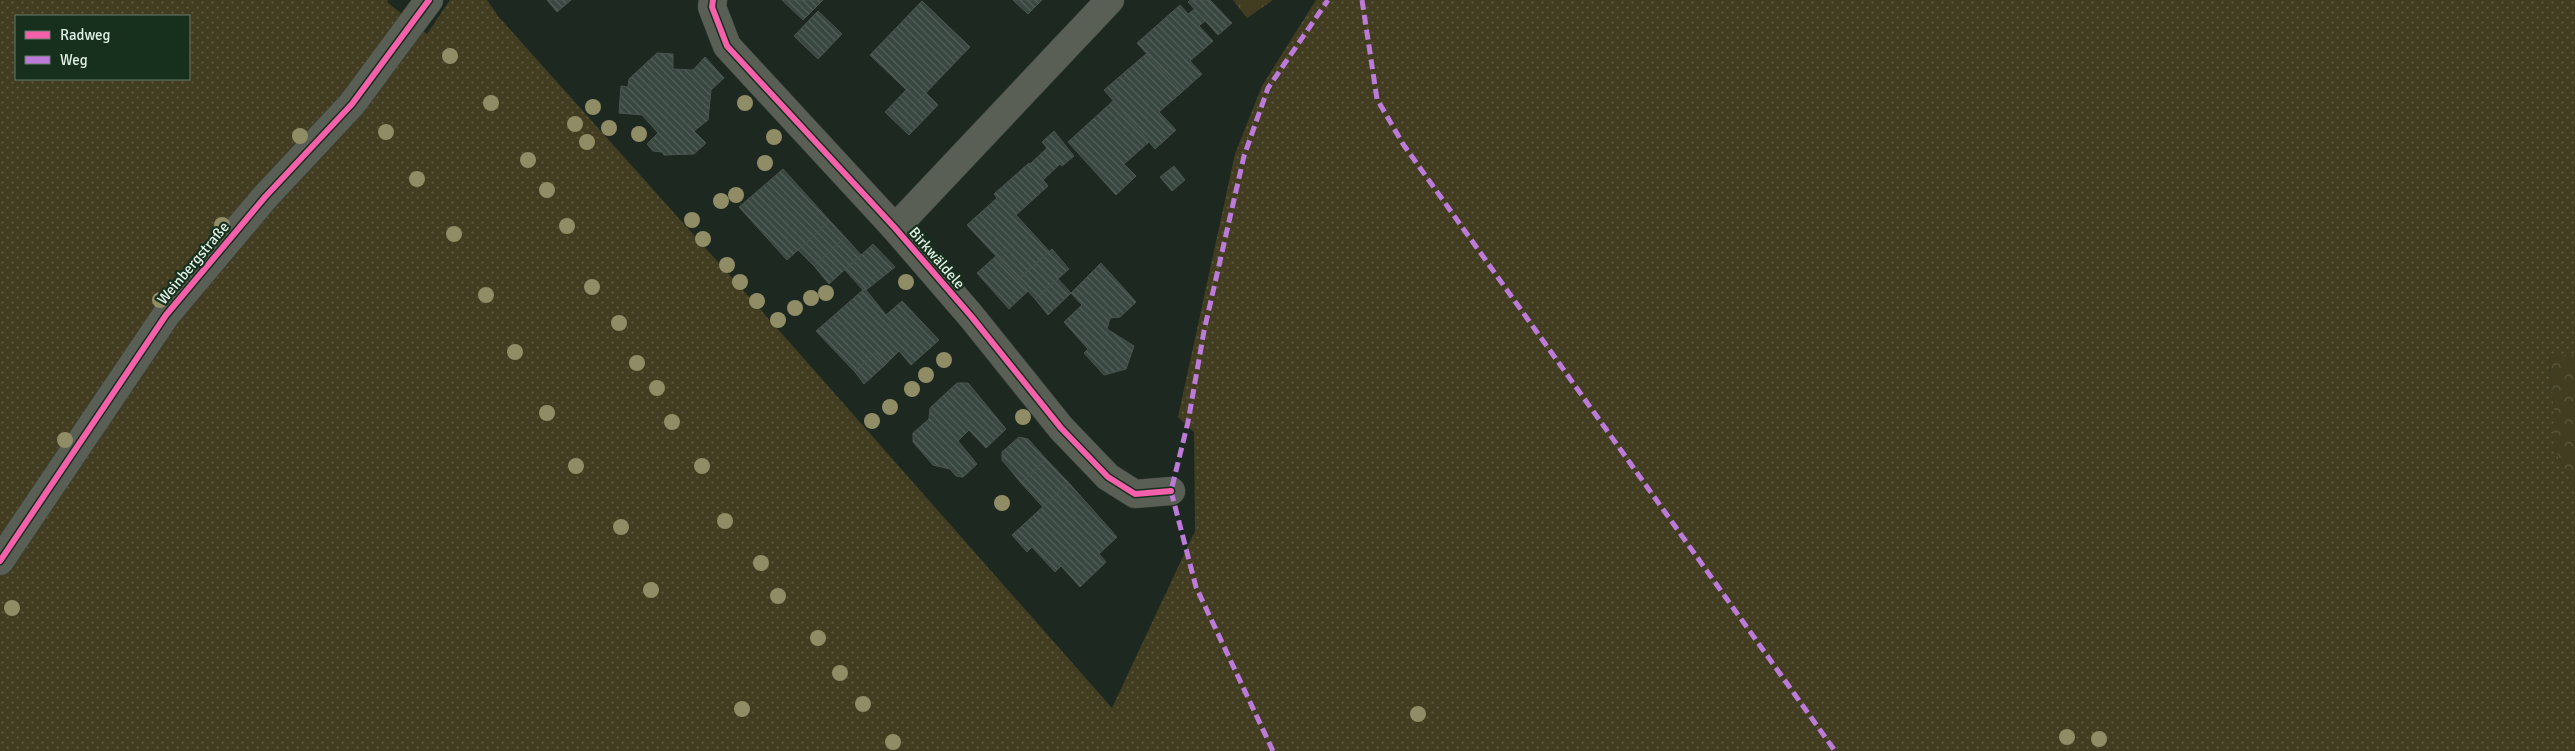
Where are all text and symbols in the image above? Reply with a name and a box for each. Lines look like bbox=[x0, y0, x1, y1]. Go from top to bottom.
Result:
legend bbox=[15, 15, 190, 80]
text: Radweg bbox=[60, 26, 111, 44]
text: Weg bbox=[60, 51, 88, 69]
street label: Weinbergstraße bbox=[153, 218, 233, 308]
street label: Birkwäldele bbox=[905, 223, 969, 293]

